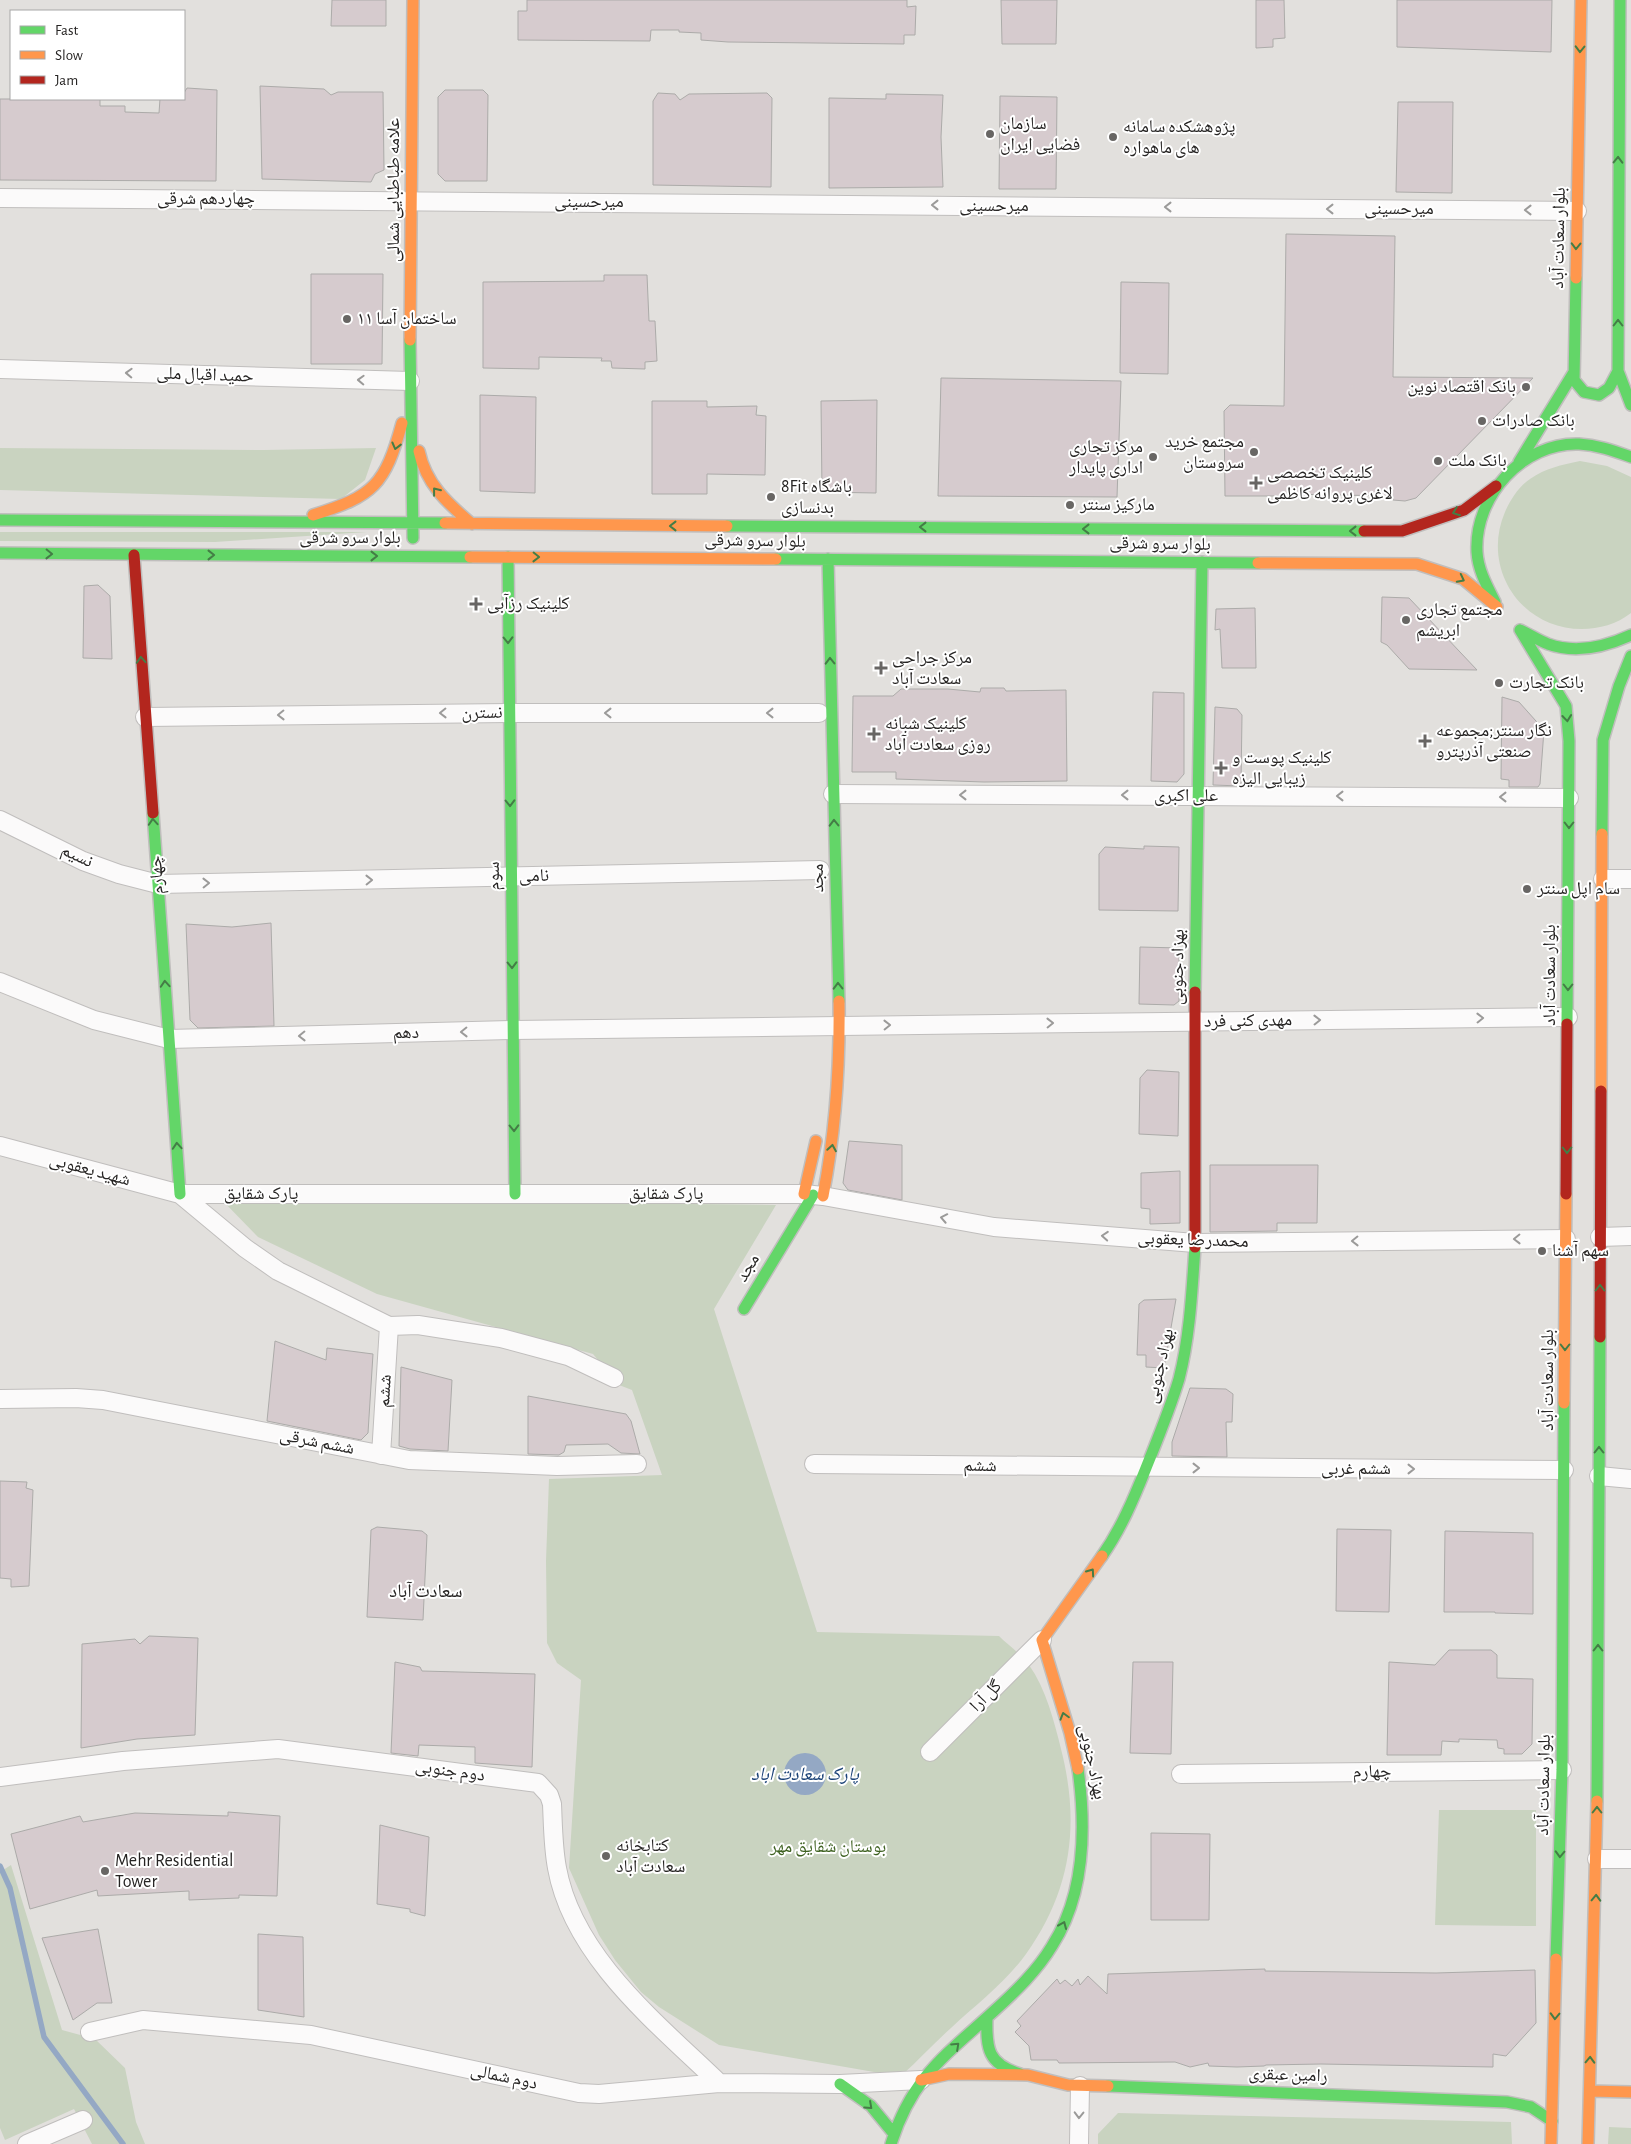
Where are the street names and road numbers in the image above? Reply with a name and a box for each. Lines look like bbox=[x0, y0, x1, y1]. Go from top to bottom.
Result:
street label: علامه طباطبایی شمالی bbox=[385, 118, 404, 262]
street label: بلوار سعادت آباد bbox=[1547, 187, 1569, 289]
street label: چهاردهم شرقی bbox=[157, 190, 255, 210]
street label: میرحسینی bbox=[554, 193, 624, 212]
street label: میرحسینی bbox=[959, 197, 1029, 216]
street label: میرحسینی bbox=[1364, 200, 1434, 219]
street label: حمید اقبال ملی bbox=[156, 364, 254, 387]
street label: بلوار سرو شرقی bbox=[299, 529, 401, 548]
street label: بلوار سرو شرقی bbox=[704, 531, 806, 552]
street label: بلوار سرو شرقی bbox=[1109, 534, 1211, 555]
street label: نسترن bbox=[461, 704, 503, 723]
street label: علی اکبری bbox=[1154, 787, 1218, 806]
street label: نسیم bbox=[57, 841, 96, 873]
street label: چهارم bbox=[147, 855, 169, 895]
street label: سوم bbox=[485, 861, 505, 891]
street label: مجد bbox=[809, 863, 827, 893]
street label: نامی bbox=[519, 867, 549, 886]
street label: بلوار سعادت آباد bbox=[1539, 924, 1560, 1026]
street label: بهزاد جنوبی bbox=[1168, 929, 1189, 1005]
street label: مهدی کنی فرد bbox=[1204, 1011, 1292, 1032]
street label: دهم bbox=[393, 1024, 419, 1044]
street label: شهید یعقوبی bbox=[47, 1151, 132, 1190]
street label: پارک شقایق bbox=[224, 1185, 298, 1204]
street label: پارک شقایق bbox=[629, 1185, 703, 1204]
street label: محمدرضا یعقوبی bbox=[1137, 1229, 1249, 1252]
street label: مجد bbox=[733, 1251, 763, 1285]
street label: بهزاد جنوبی bbox=[1143, 1327, 1178, 1405]
street label: بلوار سعادت آباد bbox=[1537, 1329, 1558, 1431]
street label: ششم bbox=[375, 1374, 397, 1408]
street label: ششم شرقی bbox=[278, 1426, 356, 1460]
street label: ششم bbox=[963, 1457, 997, 1477]
street label: ششم غربی bbox=[1321, 1460, 1391, 1480]
street label: گل آرا bbox=[965, 1675, 1006, 1716]
street label: بهزاد جنوبی bbox=[1074, 1723, 1109, 1801]
street label: بلوار سعادت آباد bbox=[1532, 1734, 1554, 1836]
street label: دوم جنوبی bbox=[414, 1757, 486, 1787]
street label: چهارم bbox=[1353, 1763, 1392, 1783]
street label: دوم شمالی bbox=[469, 2061, 539, 2095]
street label: رامین عبقری bbox=[1248, 2065, 1328, 2086]

